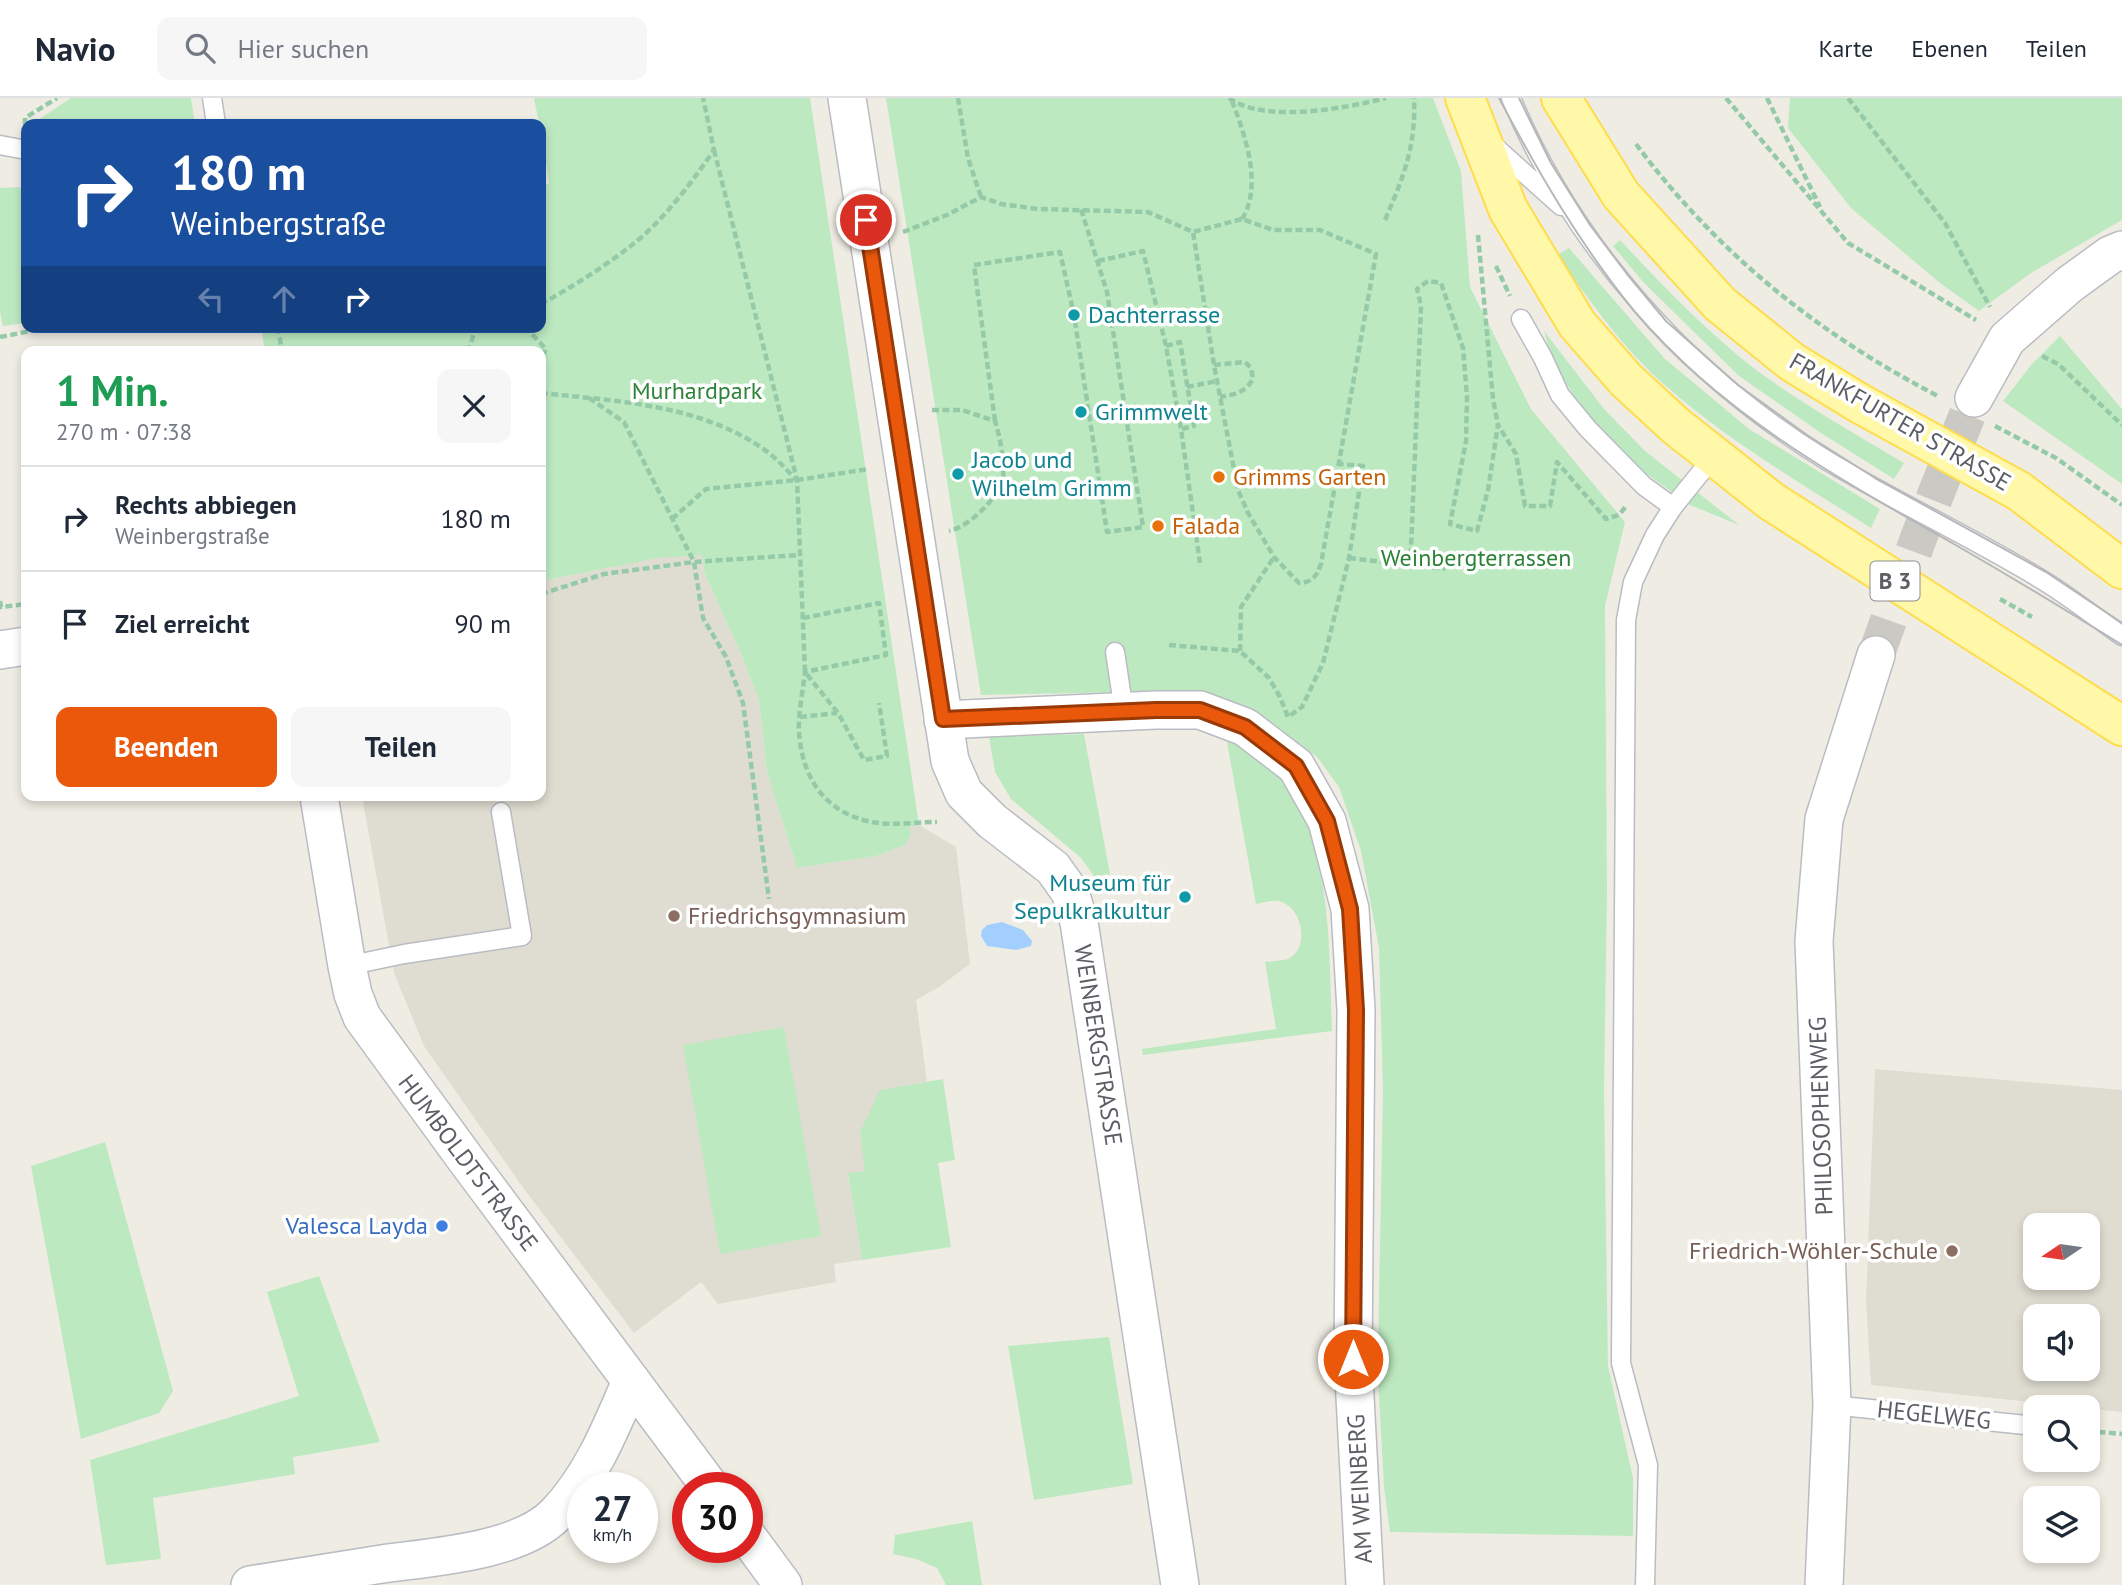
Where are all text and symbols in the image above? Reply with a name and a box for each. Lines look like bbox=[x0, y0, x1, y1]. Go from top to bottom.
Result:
search box bbox=[157, 17, 647, 80]
text: Navio bbox=[35, 27, 115, 70]
icon: search bbox=[181, 29, 219, 67]
text: Hier suchen bbox=[237, 32, 369, 65]
text: Karte bbox=[1819, 33, 1873, 64]
text: Ebenen bbox=[1911, 33, 1988, 64]
text: Teilen bbox=[2026, 33, 2087, 64]
text: 180 m bbox=[171, 140, 306, 204]
icon: right bbox=[56, 147, 147, 238]
pin bbox=[836, 190, 896, 250]
icon: arrive bbox=[847, 201, 885, 239]
text: Weinbergstraße bbox=[171, 202, 386, 244]
icon: left bbox=[192, 280, 230, 318]
icon: ahead bbox=[265, 280, 303, 318]
icon: right bbox=[338, 280, 376, 318]
place label: Dachterrasse bbox=[1088, 299, 1220, 330]
marker: Dachterrasse bbox=[1066, 307, 1082, 323]
street label: FRANKFURTER STRASSE bbox=[1784, 345, 2017, 498]
text: 1 Min. bbox=[56, 363, 169, 418]
button: close bbox=[437, 369, 511, 443]
park label: Murhardpark bbox=[632, 375, 763, 406]
place label: Grimmwelt bbox=[1095, 396, 1208, 427]
marker: Grimmwelt bbox=[1073, 404, 1089, 420]
text: 270 m · 07:38 bbox=[56, 417, 192, 446]
place label: Jacob und Wilhelm Grimm bbox=[971, 444, 1132, 503]
place label: Grimms Garten bbox=[1233, 461, 1386, 492]
marker: Jacob und Wilhelm Grimm bbox=[950, 466, 966, 482]
marker: Grimms Garten bbox=[1211, 469, 1227, 485]
text: Rechts abbiegen bbox=[115, 488, 297, 521]
icon: right bbox=[56, 500, 94, 538]
text: 180 m bbox=[440, 502, 511, 535]
place label: Falada bbox=[1172, 510, 1240, 541]
marker: Falada bbox=[1150, 518, 1166, 534]
text: Weinbergstraße bbox=[115, 521, 270, 550]
park label: Weinbergterrassen bbox=[1381, 542, 1571, 573]
road number: B 3 bbox=[1870, 561, 1920, 601]
icon: arrive bbox=[56, 605, 94, 643]
text: Ziel erreicht bbox=[115, 607, 250, 640]
text: 90 m bbox=[455, 607, 511, 640]
button: Beenden bbox=[56, 707, 277, 787]
button: Teilen bbox=[291, 707, 511, 787]
place label: Museum für Sepulkralkultur bbox=[1014, 867, 1171, 926]
marker: Museum für Sepulkralkultur bbox=[1177, 889, 1193, 905]
place label: Friedrichsgymnasium bbox=[688, 900, 906, 931]
marker: Friedrichsgymnasium bbox=[666, 908, 682, 924]
street label: WEINBERGSTRASSE bbox=[1067, 942, 1130, 1147]
street label: PHILOSOPHENWEG bbox=[1802, 1016, 1839, 1216]
street label: HUMBOLDTSTRASSE bbox=[392, 1068, 545, 1257]
place label: Valesca Layda bbox=[284, 1210, 428, 1241]
north arrow bbox=[2023, 1213, 2100, 1290]
map controls bbox=[2023, 1213, 2100, 1563]
marker: Valesca Layda bbox=[434, 1218, 450, 1234]
place label: Friedrich-Wöhler-Schule bbox=[1689, 1235, 1938, 1266]
marker: Friedrich-Wöhler-Schule bbox=[1944, 1243, 1960, 1259]
button: sound bbox=[2023, 1304, 2100, 1381]
position arrow bbox=[1316, 1322, 1390, 1396]
street label: HEGELWEG bbox=[1875, 1393, 1993, 1436]
button: search bbox=[2023, 1395, 2100, 1472]
street label: AM WEINBERG bbox=[1340, 1413, 1379, 1565]
speed limit sign: 30 bbox=[672, 1472, 763, 1563]
text: 27 bbox=[593, 1485, 632, 1531]
button: layers bbox=[2023, 1486, 2100, 1563]
text: km/h bbox=[593, 1523, 632, 1546]

